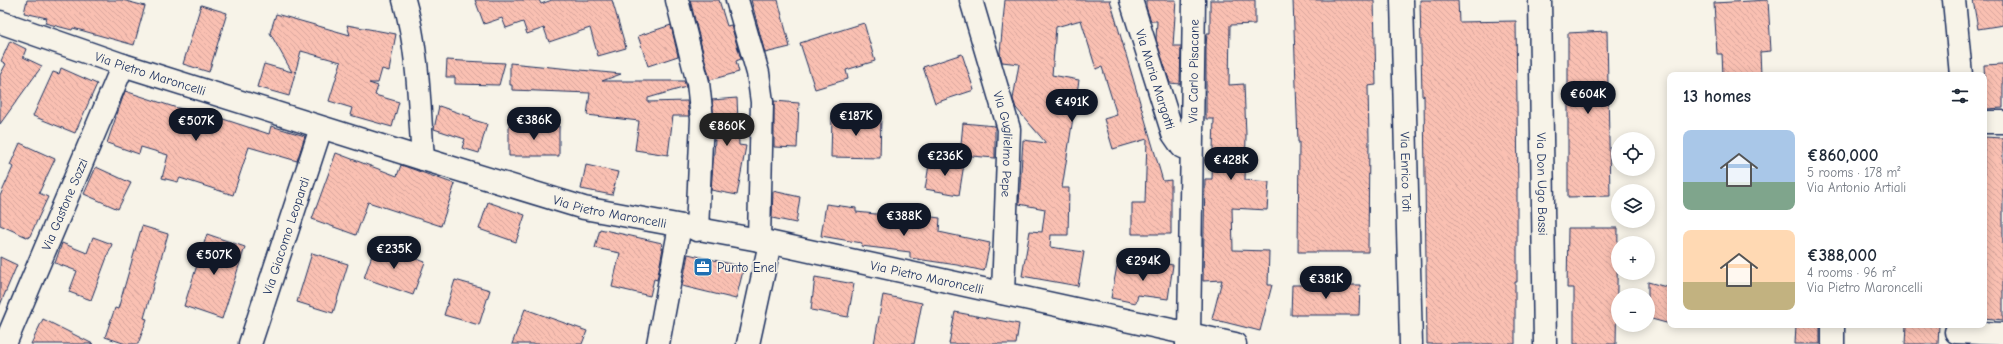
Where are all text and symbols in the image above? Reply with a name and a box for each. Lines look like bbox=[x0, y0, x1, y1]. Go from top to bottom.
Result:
street label: Via Carlo Pisacane bbox=[1185, 19, 1201, 123]
street label: Via Maria Margotti bbox=[1133, 27, 1179, 131]
street label: Via Pietro Maroncelli bbox=[93, 48, 208, 98]
pin: €604K bbox=[1560, 81, 1616, 115]
icon: filters bbox=[1949, 85, 1971, 107]
text: €604K bbox=[1570, 86, 1606, 101]
text: 13 homes bbox=[1683, 87, 1751, 106]
street label: Via Guglielmo Pepe bbox=[991, 89, 1017, 198]
pin: €491K bbox=[1044, 89, 1100, 123]
text: €491K bbox=[1055, 94, 1089, 109]
pin: €187K bbox=[828, 103, 884, 137]
pin: €386K bbox=[506, 107, 562, 141]
pin: €507K bbox=[168, 108, 224, 142]
text: €187K bbox=[839, 108, 873, 123]
text: €386K bbox=[516, 112, 552, 127]
text: €507K bbox=[178, 113, 214, 128]
pin: €860K bbox=[699, 113, 755, 147]
text: €860K bbox=[708, 118, 746, 133]
street label: Via Enrico Toti bbox=[1398, 131, 1415, 212]
street label: Via Don Ugo Bassi bbox=[1534, 132, 1551, 236]
map controls bbox=[1611, 132, 1655, 332]
button: locate bbox=[1611, 132, 1655, 176]
pin: €236K bbox=[917, 143, 973, 177]
icon: home bbox=[1715, 146, 1763, 194]
text: €860,000 bbox=[1807, 146, 1878, 165]
pin: €428K bbox=[1203, 147, 1259, 181]
text: €236K bbox=[927, 148, 963, 163]
text: €428K bbox=[1213, 152, 1249, 167]
street label: Via Gastone Sozzi bbox=[38, 156, 90, 252]
text: 5 rooms · 178 m² bbox=[1807, 165, 1900, 180]
street label: Via Giacomo Leopardi bbox=[259, 175, 312, 297]
text: Via Antonio Artiali bbox=[1807, 180, 1906, 195]
button: layers bbox=[1611, 184, 1655, 228]
street label: Via Pietro Maroncelli bbox=[551, 192, 668, 230]
pin: €388K bbox=[876, 203, 932, 237]
text: €388K bbox=[886, 208, 922, 223]
pin: €235K bbox=[366, 236, 422, 270]
button: + bbox=[1611, 236, 1655, 280]
text: €235K bbox=[376, 241, 412, 256]
pin: €507K bbox=[186, 242, 242, 276]
icon: home bbox=[1715, 246, 1763, 294]
text: €388,000 bbox=[1807, 246, 1877, 265]
text: €507K bbox=[196, 247, 232, 262]
pin: €294K bbox=[1115, 248, 1171, 282]
text: €294K bbox=[1125, 253, 1161, 268]
office icon: Punto Enel bbox=[692, 256, 714, 278]
street label: Via Pietro Maroncelli bbox=[869, 257, 985, 296]
place label: Punto Enel bbox=[717, 260, 777, 275]
text: 4 rooms · 96 m² bbox=[1807, 265, 1896, 280]
pin: €381K bbox=[1298, 266, 1354, 300]
text: €381K bbox=[1309, 271, 1343, 286]
text: Via Pietro Maroncelli bbox=[1807, 280, 1923, 295]
button: − bbox=[1611, 288, 1655, 332]

